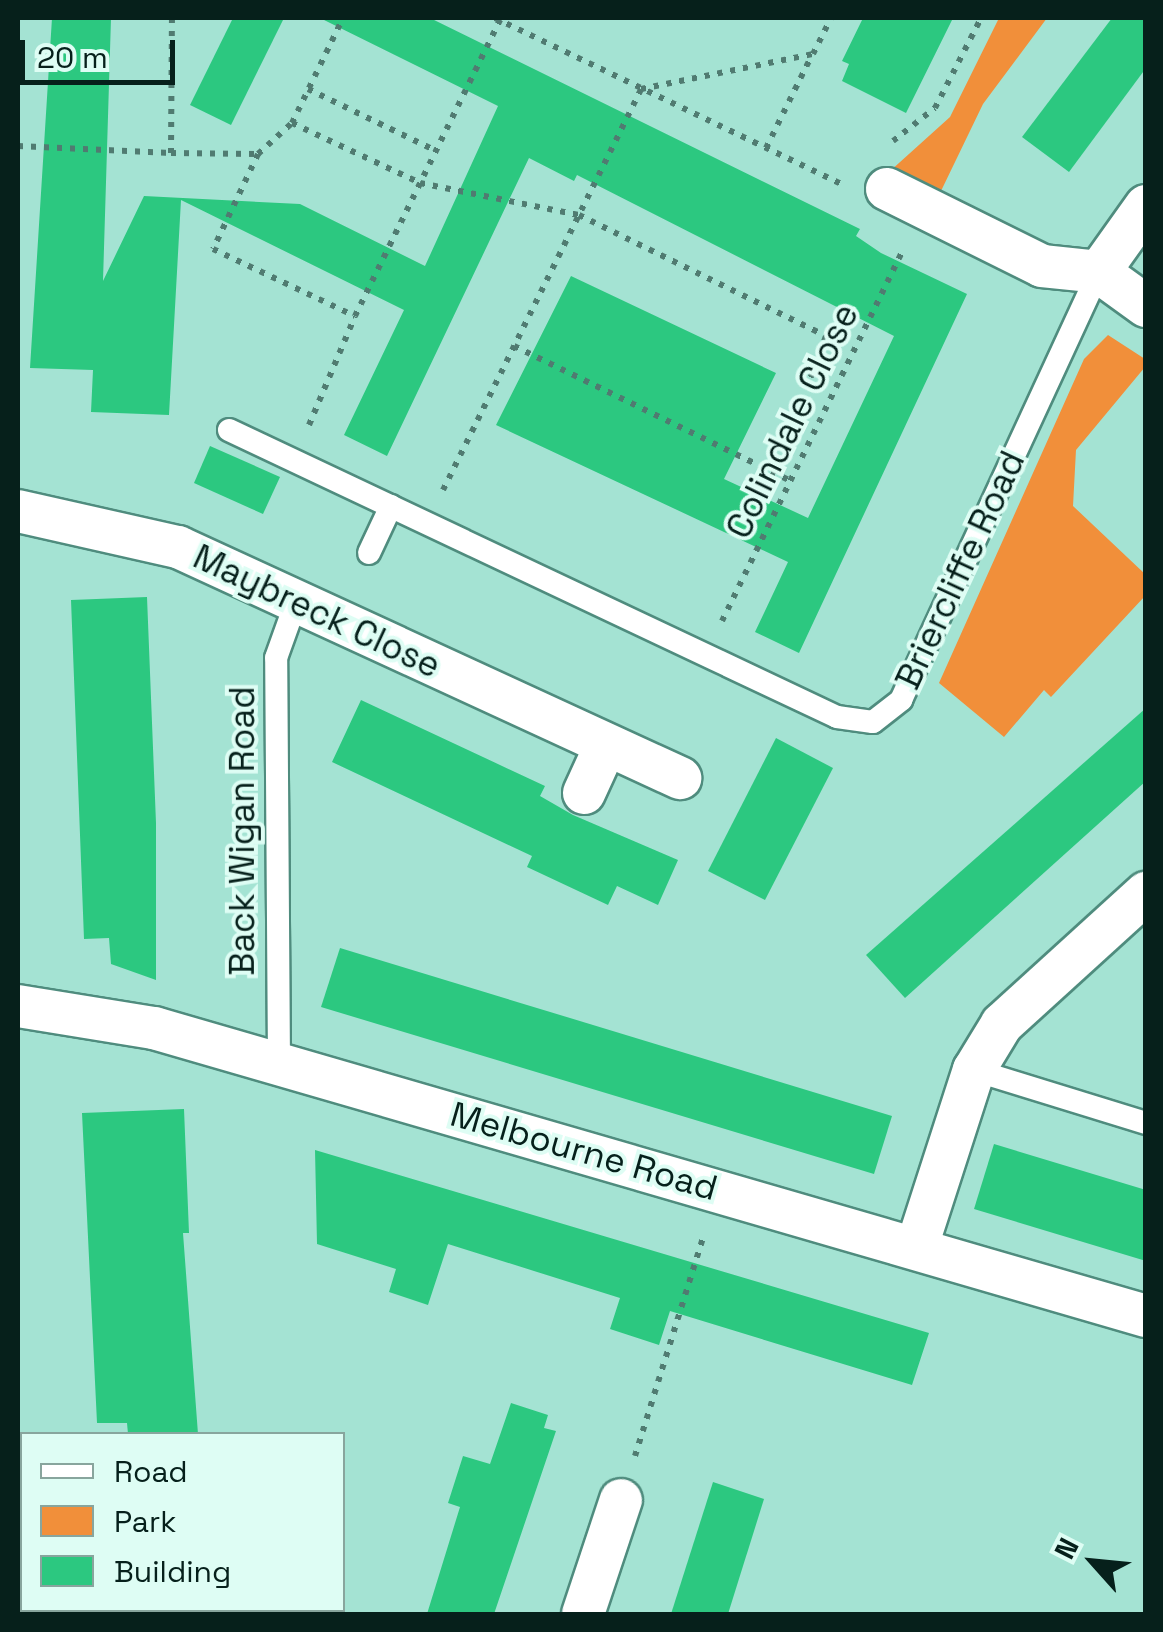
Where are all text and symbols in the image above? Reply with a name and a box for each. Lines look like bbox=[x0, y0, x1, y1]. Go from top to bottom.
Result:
scale bar bbox=[25, 20, 180, 82]
text: 20 m bbox=[37, 38, 108, 77]
street label: Colindale Close bbox=[717, 297, 867, 545]
street label: Briercliffe Road bbox=[887, 444, 1033, 696]
street label: Maybreck Close bbox=[187, 535, 447, 687]
street label: Back Wigan Road bbox=[221, 686, 263, 976]
street label: Melbourne Road bbox=[446, 1093, 722, 1209]
legend bbox=[20, 1432, 345, 1612]
text: Road bbox=[114, 1452, 188, 1491]
text: Park bbox=[114, 1502, 176, 1541]
north arrow bbox=[1043, 1512, 1143, 1612]
text: N bbox=[1046, 1532, 1087, 1565]
text: Building bbox=[114, 1552, 231, 1591]

